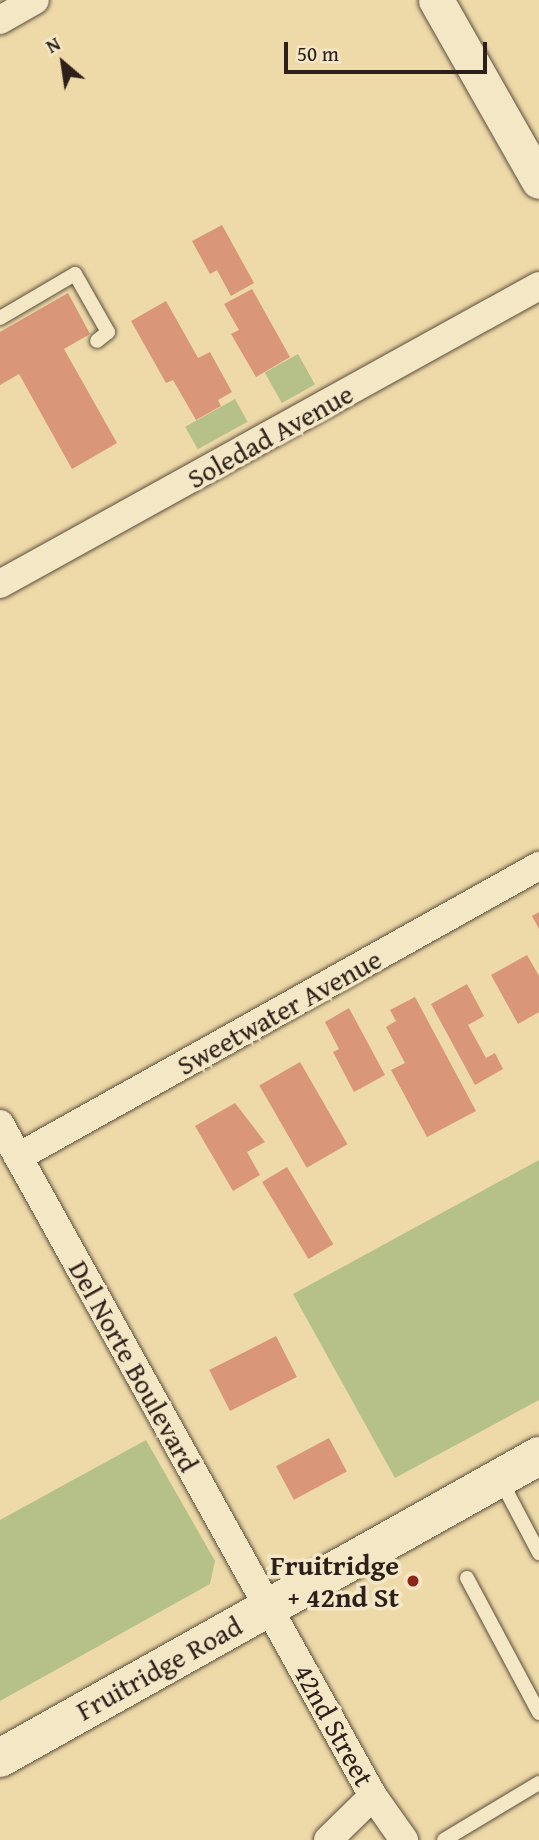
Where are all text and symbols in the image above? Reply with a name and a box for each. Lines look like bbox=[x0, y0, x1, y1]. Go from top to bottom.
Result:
north arrow bbox=[28, 28, 98, 98]
scale bar bbox=[287, 28, 490, 72]
text: N bbox=[40, 29, 65, 60]
text: 50 m bbox=[297, 38, 339, 69]
street label: Soledad Avenue bbox=[181, 377, 359, 495]
street label: Sweetwater Avenue bbox=[171, 942, 387, 1082]
street label: Del Norte Boulevard bbox=[62, 1254, 206, 1478]
place label: Fruitridge + 42nd St bbox=[270, 1548, 399, 1614]
marker: Fruitridge + 42nd St bbox=[405, 1573, 421, 1589]
street label: Fruitridge Road bbox=[70, 1609, 248, 1727]
street label: 42nd Street bbox=[287, 1658, 381, 1792]

